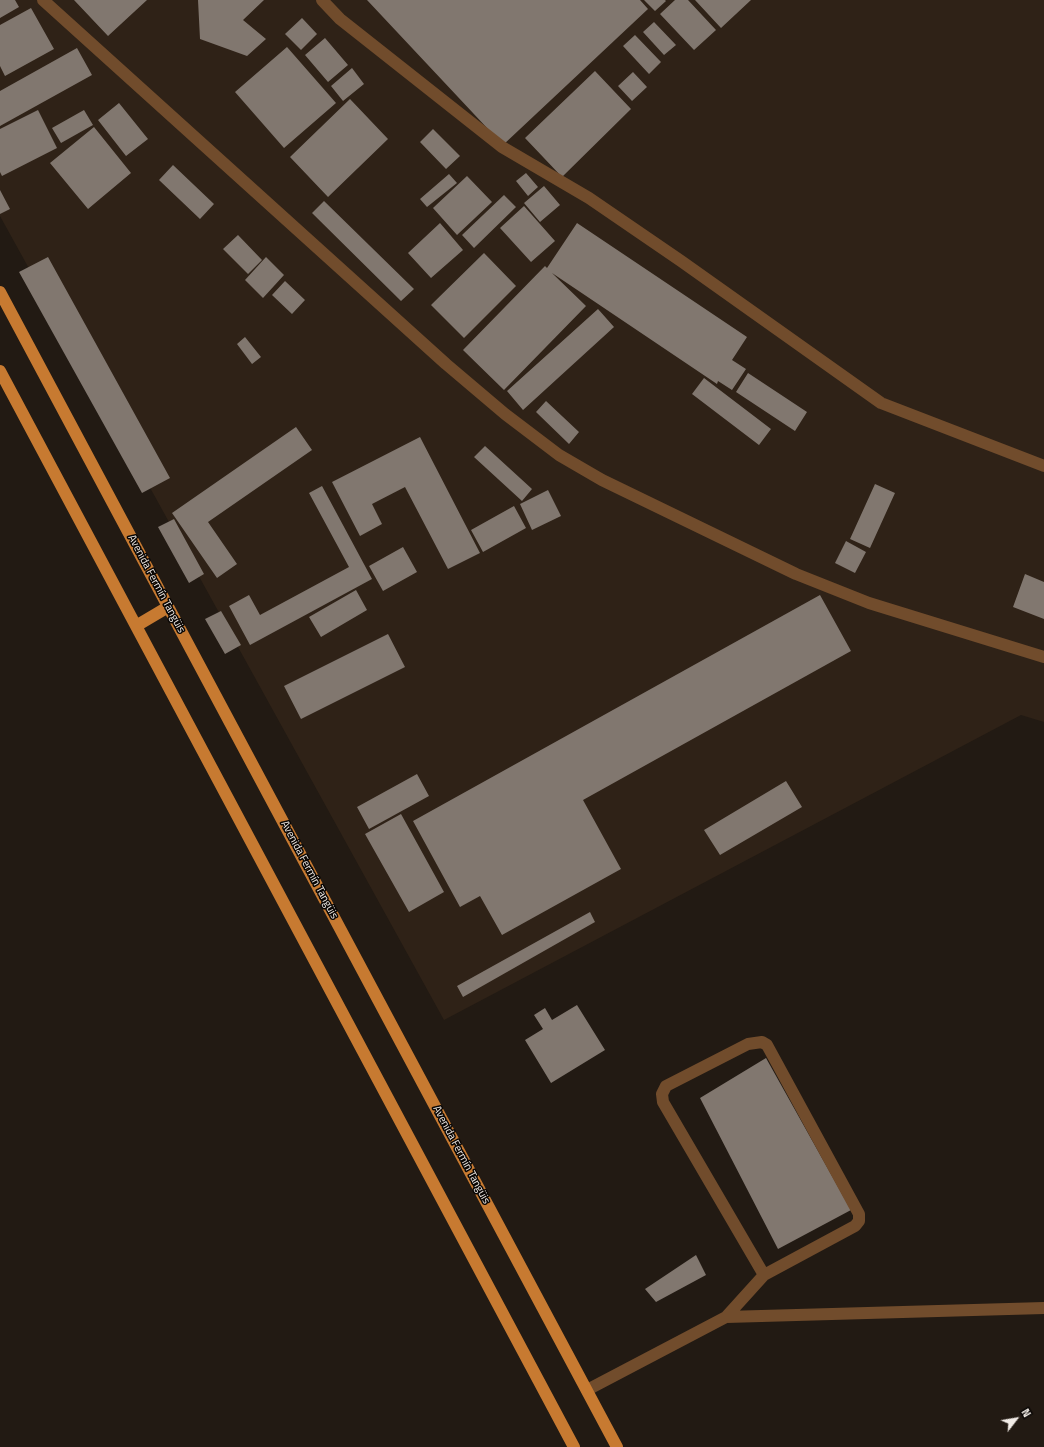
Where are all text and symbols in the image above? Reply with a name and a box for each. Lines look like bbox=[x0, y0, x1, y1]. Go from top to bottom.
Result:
street label: Avenida Fermín Tangüis bbox=[125, 533, 187, 635]
street label: Avenida Fermín Tangüis bbox=[278, 819, 340, 921]
street label: Avenida Fermín Tangüis bbox=[430, 1104, 492, 1206]
north arrow bbox=[996, 1399, 1036, 1439]
text: N bbox=[1017, 1405, 1035, 1420]

